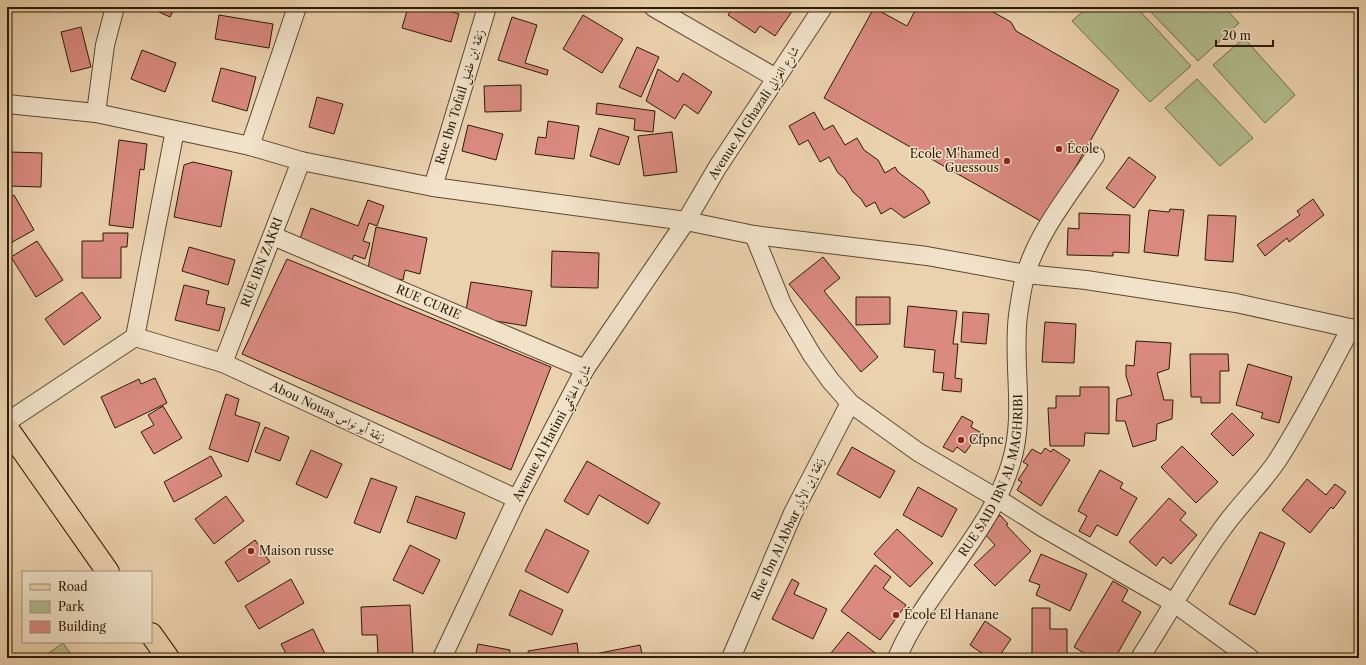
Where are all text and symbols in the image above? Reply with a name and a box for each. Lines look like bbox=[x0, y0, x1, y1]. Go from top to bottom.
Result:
scale bar bbox=[1216, 22, 1273, 48]
street label: Rue Ibn Tofail زنقة ابن طفيل bbox=[432, 27, 489, 167]
text: 20 m bbox=[1222, 28, 1251, 43]
street label: Avenue Al Ghazali شارع الغزالي bbox=[704, 43, 806, 185]
place label: École bbox=[1067, 140, 1099, 156]
marker: École bbox=[1054, 144, 1064, 154]
place label: Ecole M'hamed Guessous bbox=[910, 146, 1000, 175]
marker: Ecole M'hamed Guessous bbox=[1002, 156, 1012, 166]
street label: RUE IBN ZAKRI bbox=[237, 215, 286, 309]
street label: RUE CURIE bbox=[394, 281, 464, 322]
street label: Avenue Al Hatimi شارع الحاتمي bbox=[509, 362, 599, 507]
street label: Abou Nouas زنقة أبو نواس bbox=[267, 378, 389, 446]
street label: RUE SAID IBN AL MAGHRIBI bbox=[955, 394, 1025, 559]
place label: Cfpnc bbox=[969, 432, 1004, 447]
marker: Cfpnc bbox=[956, 435, 966, 445]
street label: Rue Ibn Al Abbar زنقة إبن الأبار bbox=[747, 454, 828, 603]
place label: Maison russe bbox=[259, 543, 334, 558]
marker: Maison russe bbox=[246, 546, 256, 556]
legend bbox=[22, 571, 152, 643]
text: Road bbox=[58, 579, 88, 594]
text: Park bbox=[58, 599, 85, 614]
place label: École El Hanane bbox=[904, 606, 999, 622]
marker: École El Hanane bbox=[891, 610, 901, 620]
text: Building bbox=[58, 619, 106, 634]

